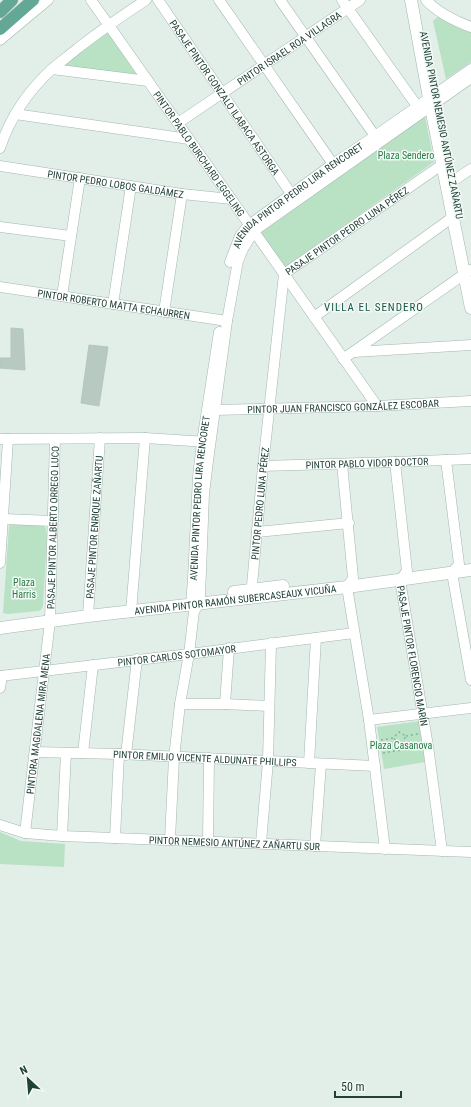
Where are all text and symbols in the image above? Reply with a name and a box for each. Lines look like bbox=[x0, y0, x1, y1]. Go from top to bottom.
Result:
street label: PINTOR ISRAEL ROA VILLAGRA bbox=[235, 9, 344, 87]
street label: PASAJE PINTOR GONZALO ILABACA ASTORGA bbox=[167, 18, 282, 177]
street label: AVENIDA PINTOR NEMESIO ANTÚNEZ ZAÑARTU bbox=[418, 30, 466, 220]
street label: PINTOR PABLO BURCHARD EGGELING bbox=[151, 89, 247, 219]
street label: AVENIDA PINTOR PEDRO LIRA RENCORET bbox=[231, 141, 365, 250]
park label: Plaza Sendero bbox=[378, 150, 434, 161]
street label: PINTOR PEDRO LOBOS GALDÁMEZ bbox=[47, 168, 184, 200]
street label: PASAJE PINTOR PEDRO LUNA PÉREZ bbox=[283, 185, 411, 277]
street label: PINTOR ROBERTO MATTA ECHAURREN bbox=[37, 288, 191, 321]
district label: VILLA EL SENDERO bbox=[324, 301, 424, 314]
street label: PINTOR JUAN FRANCISCO GONZÁLEZ ESCOBAR bbox=[247, 398, 440, 415]
street label: AVENIDA PINTOR PEDRO LIRA RENCORET bbox=[188, 415, 212, 581]
street label: PASAJE PINTOR ALBERTO ORREGO LUCO bbox=[45, 446, 61, 609]
street label: PINTOR PEDRO LUNA PÉREZ bbox=[249, 446, 271, 560]
street label: PASAJE PINTOR ENRIQUE ZAÑARTU bbox=[84, 455, 105, 599]
street label: PINTOR PABLO VIDOR DOCTOR bbox=[305, 456, 429, 471]
park label: Plaza Harris bbox=[12, 577, 36, 600]
street label: AVENIDA PINTOR RAMÓN SUBERCASEAUX VICUÑA bbox=[134, 583, 337, 617]
street label: PASAJE PINTOR FLORENCIO MARÍN bbox=[395, 585, 430, 727]
street label: PINTOR CARLOS SOTOMAYOR bbox=[117, 643, 237, 668]
street label: PINTORA MAGDALENA MIRA MENA bbox=[25, 653, 52, 795]
park label: Plaza Casanova bbox=[370, 740, 433, 751]
street label: PINTOR EMILIO VICENTE ALDUNATE PHILLIPS bbox=[113, 749, 297, 768]
street label: PINTOR NEMESIO ANTÚNEZ ZAÑARTU SUR bbox=[149, 834, 321, 852]
north arrow bbox=[8, 1059, 48, 1099]
text: N bbox=[18, 1063, 30, 1078]
scale bar bbox=[335, 1073, 401, 1099]
text: 50 m bbox=[341, 1080, 365, 1094]

